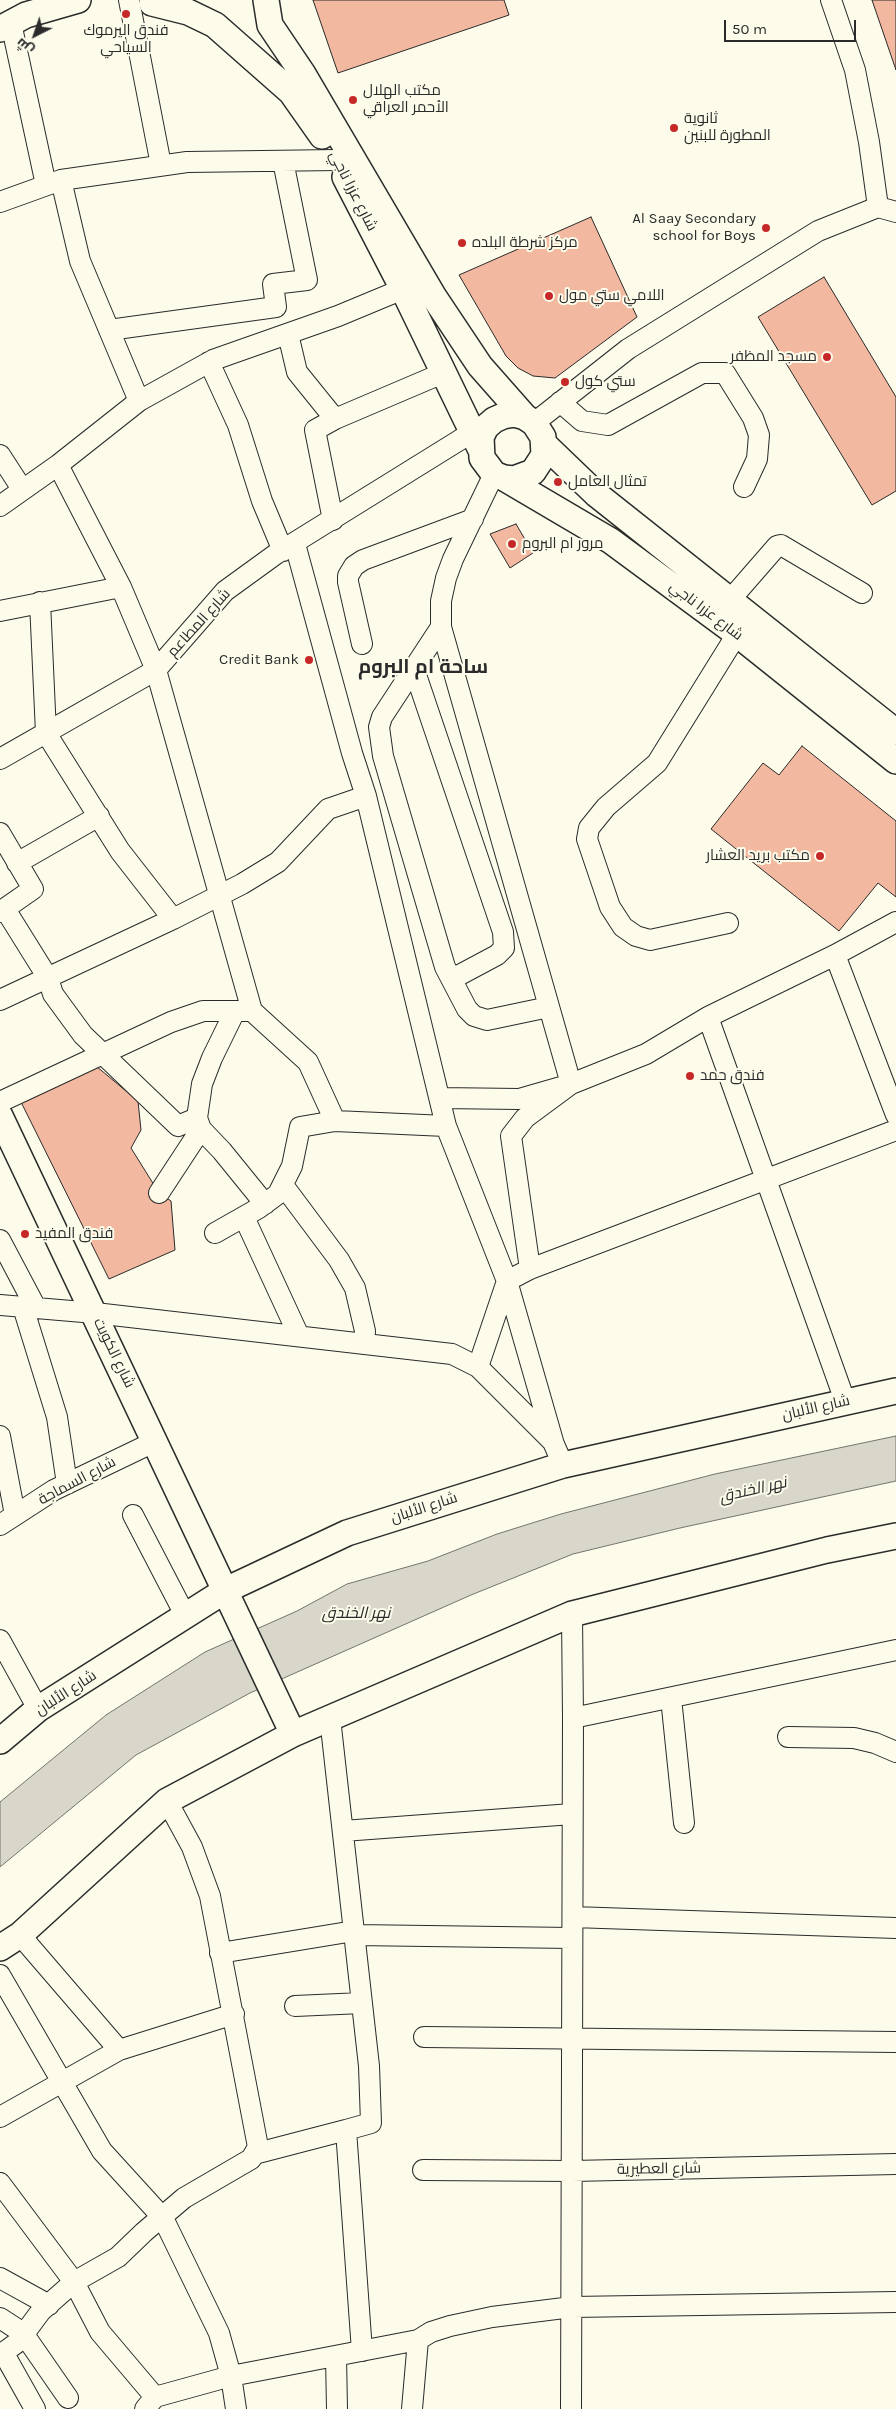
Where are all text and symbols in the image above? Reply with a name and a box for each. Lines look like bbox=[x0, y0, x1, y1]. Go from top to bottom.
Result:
marker: فندق اليرموك السياحي bbox=[120, 8, 132, 20]
north arrow bbox=[10, 10, 60, 60]
scale bar bbox=[726, 10, 858, 42]
text: 50 m bbox=[732, 20, 767, 38]
place label: فندق اليرموك السياحي bbox=[83, 22, 169, 57]
text: ش bbox=[12, 34, 37, 59]
place label: مكتب الهلال الأحمر العراقي bbox=[363, 82, 449, 117]
marker: مكتب الهلال الأحمر العراقي bbox=[347, 94, 359, 106]
place label: ثانوية المطورة للبنين bbox=[684, 110, 771, 145]
marker: ثانوية المطورة للبنين bbox=[668, 122, 680, 134]
street label: شارع عزرا ناجي bbox=[325, 148, 381, 234]
place label: Al Saay Secondary school for Boys bbox=[632, 210, 756, 245]
marker: Al Saay Secondary school for Boys bbox=[760, 222, 772, 234]
place label: مركز شرطة البلده bbox=[472, 234, 578, 252]
marker: مركز شرطة البلده bbox=[456, 237, 468, 249]
place label: اللامي ستي مول bbox=[559, 287, 665, 305]
marker: اللامي ستي مول bbox=[543, 290, 555, 302]
place label: مسجد المظفر bbox=[730, 348, 817, 366]
marker: مسجد المظفر bbox=[821, 351, 833, 363]
place label: ستي كول bbox=[575, 373, 636, 391]
marker: ستي كول bbox=[559, 376, 571, 388]
place label: تمثال العامل bbox=[568, 473, 647, 491]
marker: تمثال العامل bbox=[552, 476, 564, 488]
place label: مرور ام البروم bbox=[522, 535, 603, 553]
marker: مرور ام البروم bbox=[506, 538, 518, 550]
street label: شارع عزرا ناجي bbox=[666, 577, 746, 645]
street label: شارع المطاعم bbox=[164, 585, 234, 661]
place label: Credit Bank bbox=[219, 651, 299, 669]
marker: Credit Bank bbox=[303, 654, 315, 666]
district label: ساحة ام البروم bbox=[358, 655, 488, 679]
place label: مكتب بريد العشار bbox=[706, 847, 810, 865]
marker: مكتب بريد العشار bbox=[814, 850, 826, 862]
place label: فندق حمد bbox=[700, 1067, 765, 1085]
marker: فندق حمد bbox=[684, 1070, 696, 1082]
place label: فندق المفيد bbox=[35, 1225, 113, 1243]
marker: فندق المفيد bbox=[19, 1228, 31, 1240]
street label: شارع الكويت bbox=[89, 1315, 139, 1391]
street label: شارع الألبان bbox=[780, 1391, 852, 1425]
street label: شارع السماجة bbox=[35, 1453, 119, 1509]
water label: نهر الخندق bbox=[717, 1473, 789, 1507]
street label: شارع الألبان bbox=[388, 1489, 460, 1527]
water label: نهر الخندق bbox=[322, 1603, 390, 1623]
street label: شارع الألبان bbox=[32, 1667, 100, 1719]
street label: شارع العطيرية bbox=[617, 2159, 701, 2179]

